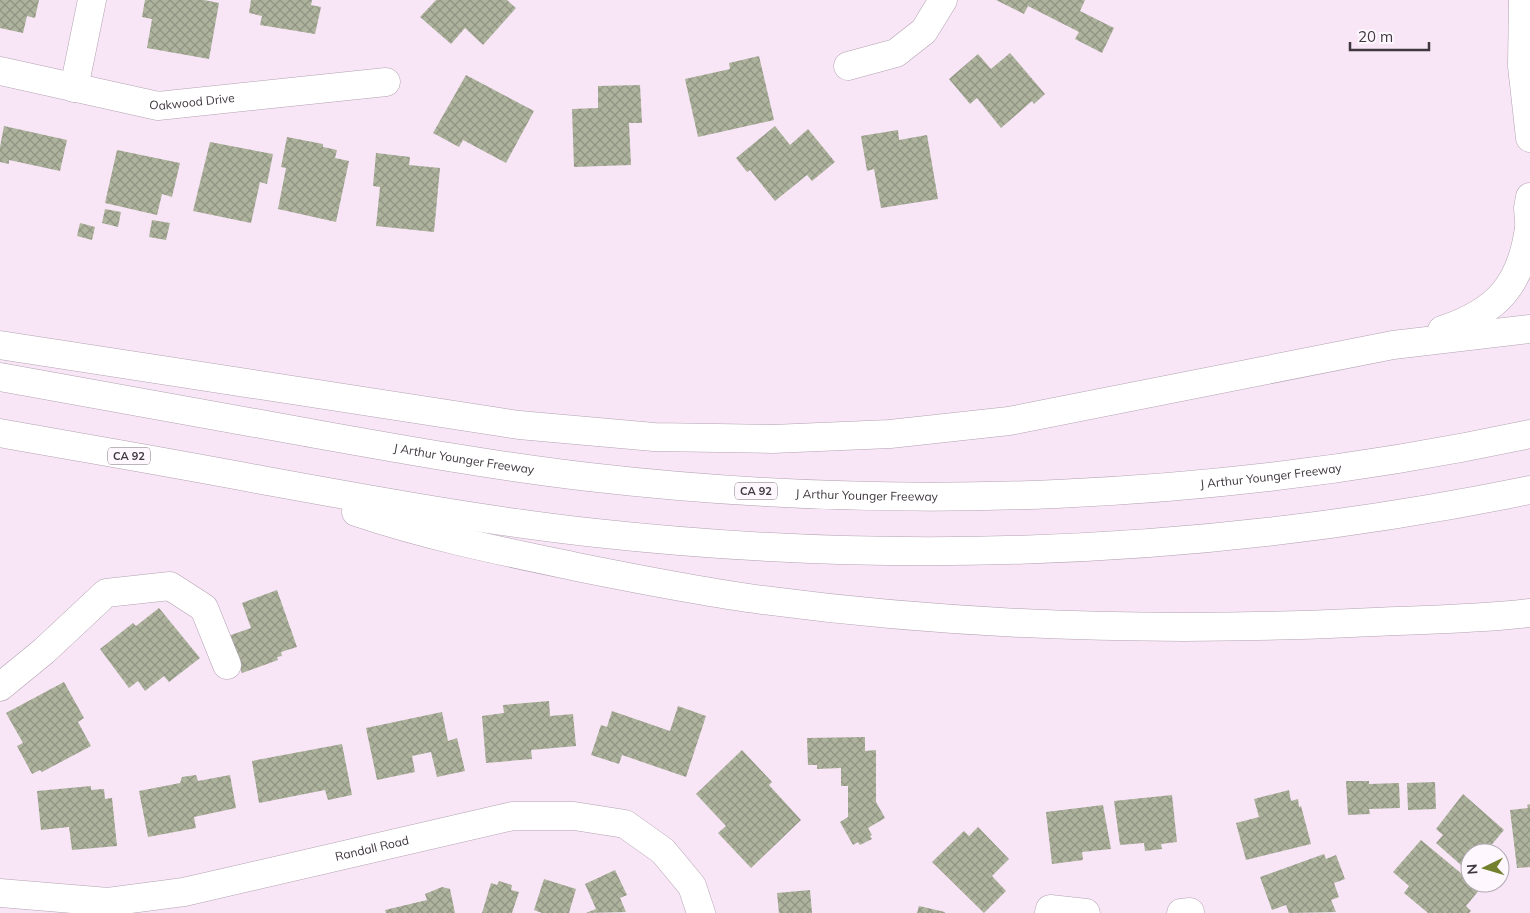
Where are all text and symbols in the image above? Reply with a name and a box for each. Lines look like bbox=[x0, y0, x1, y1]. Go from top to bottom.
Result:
scale bar bbox=[1350, 20, 1429, 52]
text: 20 m bbox=[1358, 27, 1393, 46]
street label: Oakwood Drive bbox=[148, 90, 235, 113]
street label: J Arthur Younger Freeway bbox=[392, 440, 536, 477]
road number: CA 92 bbox=[108, 448, 150, 464]
street label: J Arthur Younger Freeway bbox=[1199, 460, 1343, 491]
road number: CA 92 bbox=[735, 482, 777, 500]
street label: J Arthur Younger Freeway bbox=[795, 486, 939, 504]
street label: Randall Road bbox=[334, 832, 410, 864]
north arrow bbox=[1460, 843, 1510, 893]
text: N bbox=[1463, 863, 1481, 875]

